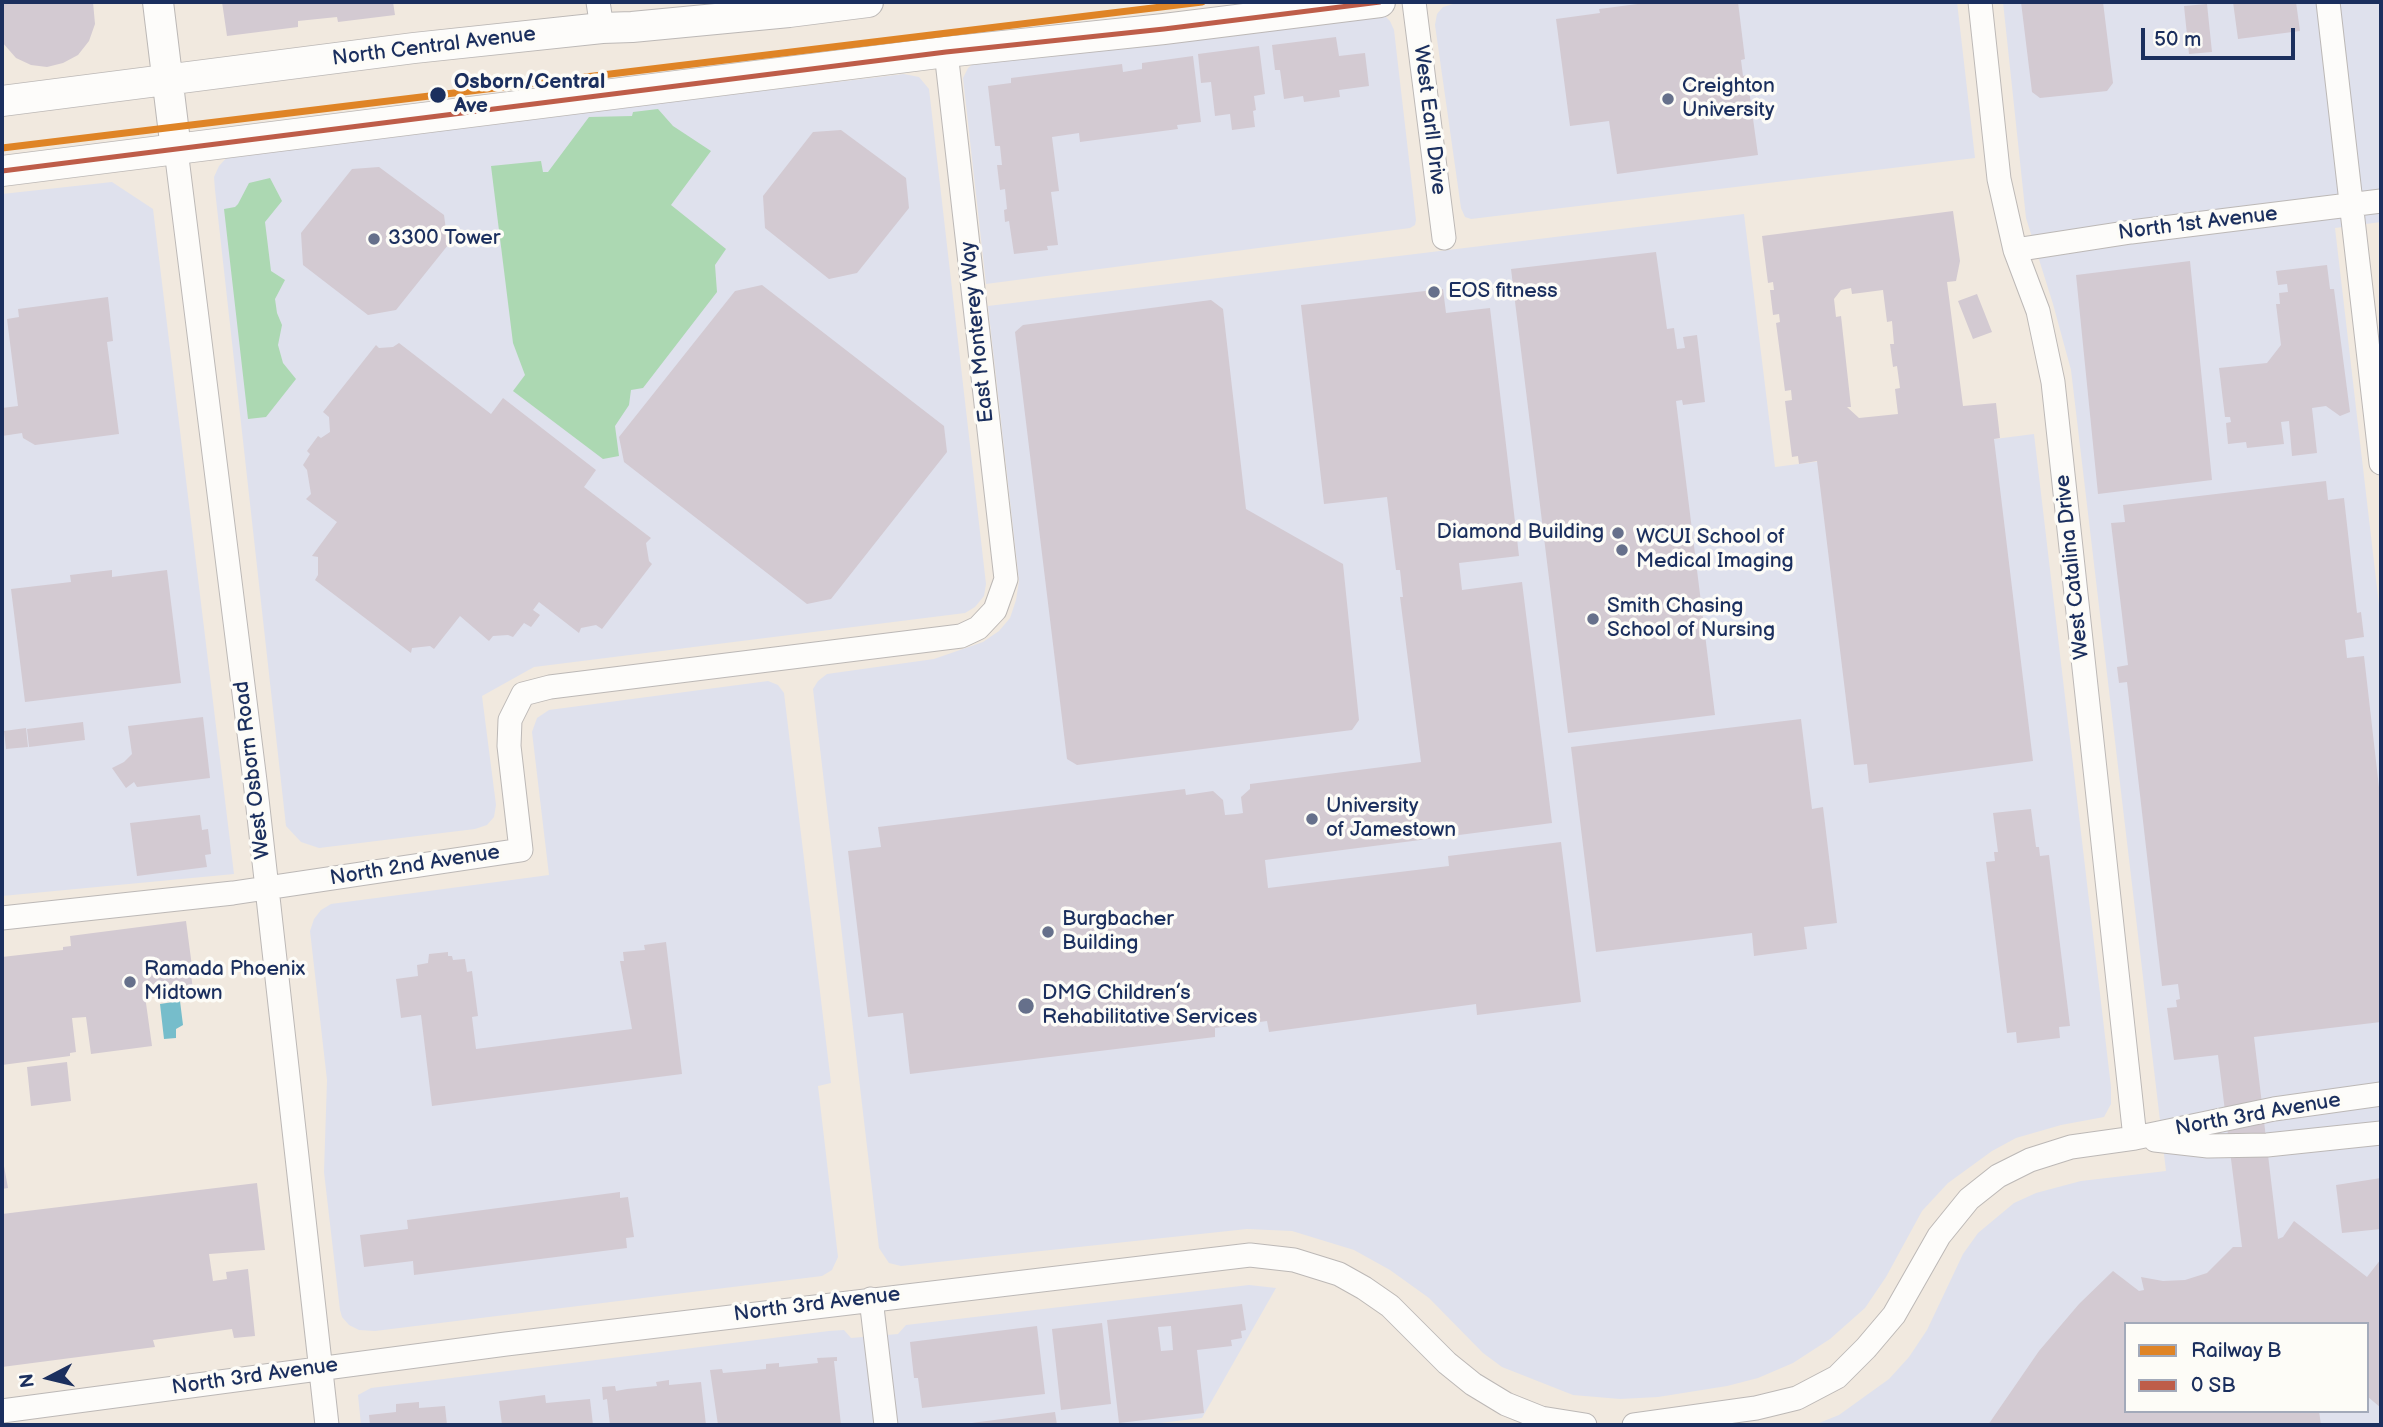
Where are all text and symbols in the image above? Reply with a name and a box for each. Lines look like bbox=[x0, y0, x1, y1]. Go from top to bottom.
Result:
scale bar bbox=[2145, 14, 2299, 58]
street label: North Central Avenue bbox=[331, 22, 537, 72]
text: 50 m bbox=[2154, 27, 2201, 52]
street label: West Earll Drive bbox=[1407, 44, 1451, 196]
place label: Osborn/Central Ave bbox=[454, 70, 605, 120]
place label: Creighton University bbox=[1682, 74, 1775, 124]
marker: Osborn/Central Ave bbox=[428, 85, 448, 105]
marker: Creighton University bbox=[1660, 91, 1676, 107]
street label: North 1st Avenue bbox=[2117, 202, 2279, 246]
place label: 3300 Tower bbox=[388, 226, 500, 252]
marker: 3300 Tower bbox=[366, 231, 382, 247]
street label: East Monterey Way bbox=[956, 240, 1000, 424]
place label: EOS fitness bbox=[1448, 279, 1558, 305]
marker: EOS fitness bbox=[1426, 284, 1442, 300]
street label: West Catalina Drive bbox=[2051, 473, 2095, 661]
place label: Diamond Building bbox=[1437, 520, 1604, 546]
marker: Diamond Building bbox=[1610, 525, 1626, 541]
place label: WCUI School of Medical Imaging bbox=[1636, 525, 1794, 575]
marker: WCUI School of Medical Imaging bbox=[1614, 542, 1630, 558]
place label: Smith Chasing School of Nursing bbox=[1607, 594, 1775, 644]
marker: Smith Chasing School of Nursing bbox=[1585, 611, 1601, 627]
street label: West Osborn Road bbox=[230, 680, 276, 860]
place label: University of Jamestown bbox=[1326, 794, 1456, 844]
marker: University of Jamestown bbox=[1304, 811, 1320, 827]
street label: North 2nd Avenue bbox=[328, 840, 502, 892]
place label: Burgbacher Building bbox=[1062, 907, 1174, 957]
marker: Burgbacher Building bbox=[1040, 924, 1056, 940]
place label: Ramada Phoenix Midtown bbox=[144, 957, 305, 1007]
marker: Ramada Phoenix Midtown bbox=[122, 974, 138, 990]
place label: DMG Children’s Rehabilitative Services bbox=[1042, 981, 1257, 1031]
marker: DMG Children’s Rehabilitative Services bbox=[1016, 996, 1036, 1016]
street label: North 3rd Avenue bbox=[2173, 1088, 2343, 1142]
street label: North 3rd Avenue bbox=[732, 1282, 902, 1328]
legend bbox=[2124, 1322, 2369, 1413]
text: Railway B bbox=[2191, 1338, 2281, 1363]
north arrow bbox=[14, 1343, 84, 1413]
street label: North 3rd Avenue bbox=[170, 1353, 340, 1401]
text: N bbox=[15, 1372, 40, 1389]
text: 0 SB bbox=[2191, 1373, 2236, 1398]

